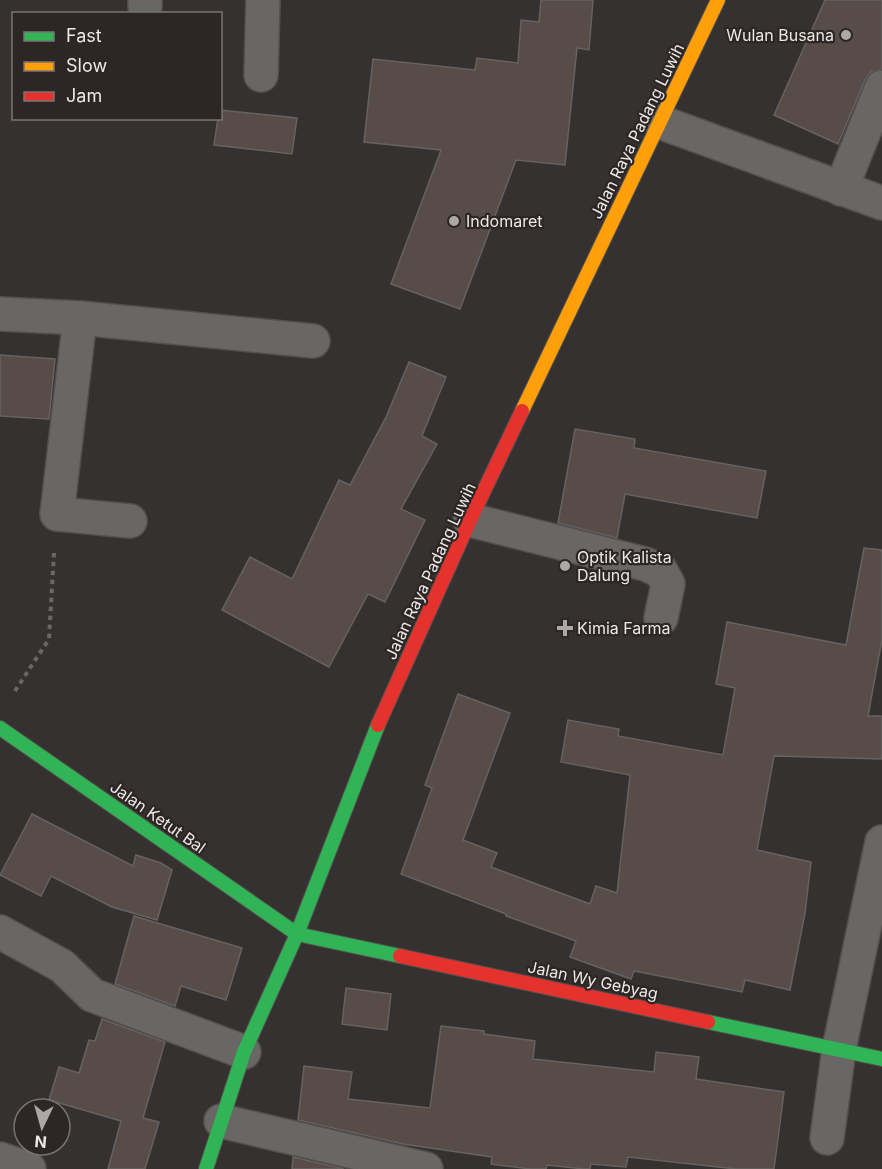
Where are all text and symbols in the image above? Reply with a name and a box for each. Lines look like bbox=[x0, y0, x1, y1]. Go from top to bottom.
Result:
legend bbox=[12, 12, 222, 120]
text: Fast bbox=[66, 25, 102, 46]
place label: Wulan Busana bbox=[726, 25, 834, 45]
marker: Wulan Busana bbox=[839, 28, 853, 42]
street label: Jalan Raya Padang Luwih bbox=[586, 40, 688, 222]
text: Slow bbox=[66, 55, 107, 76]
text: Jam bbox=[66, 85, 102, 106]
place label: Indomaret bbox=[466, 211, 542, 231]
marker: Indomaret bbox=[447, 214, 461, 228]
street label: Jalan Raya Padang Luwih bbox=[380, 479, 480, 663]
place label: Optik Kalista Dalung bbox=[577, 547, 672, 585]
marker: Optik Kalista Dalung bbox=[558, 559, 572, 573]
place label: Kimia Farma bbox=[577, 618, 671, 638]
marker: Kimia Farma bbox=[558, 621, 572, 635]
street label: Jalan Ketut Bal bbox=[106, 777, 210, 857]
street label: Jalan Wy Gebyag bbox=[526, 956, 660, 1004]
north arrow bbox=[12, 1097, 72, 1157]
text: N bbox=[34, 1131, 48, 1152]

